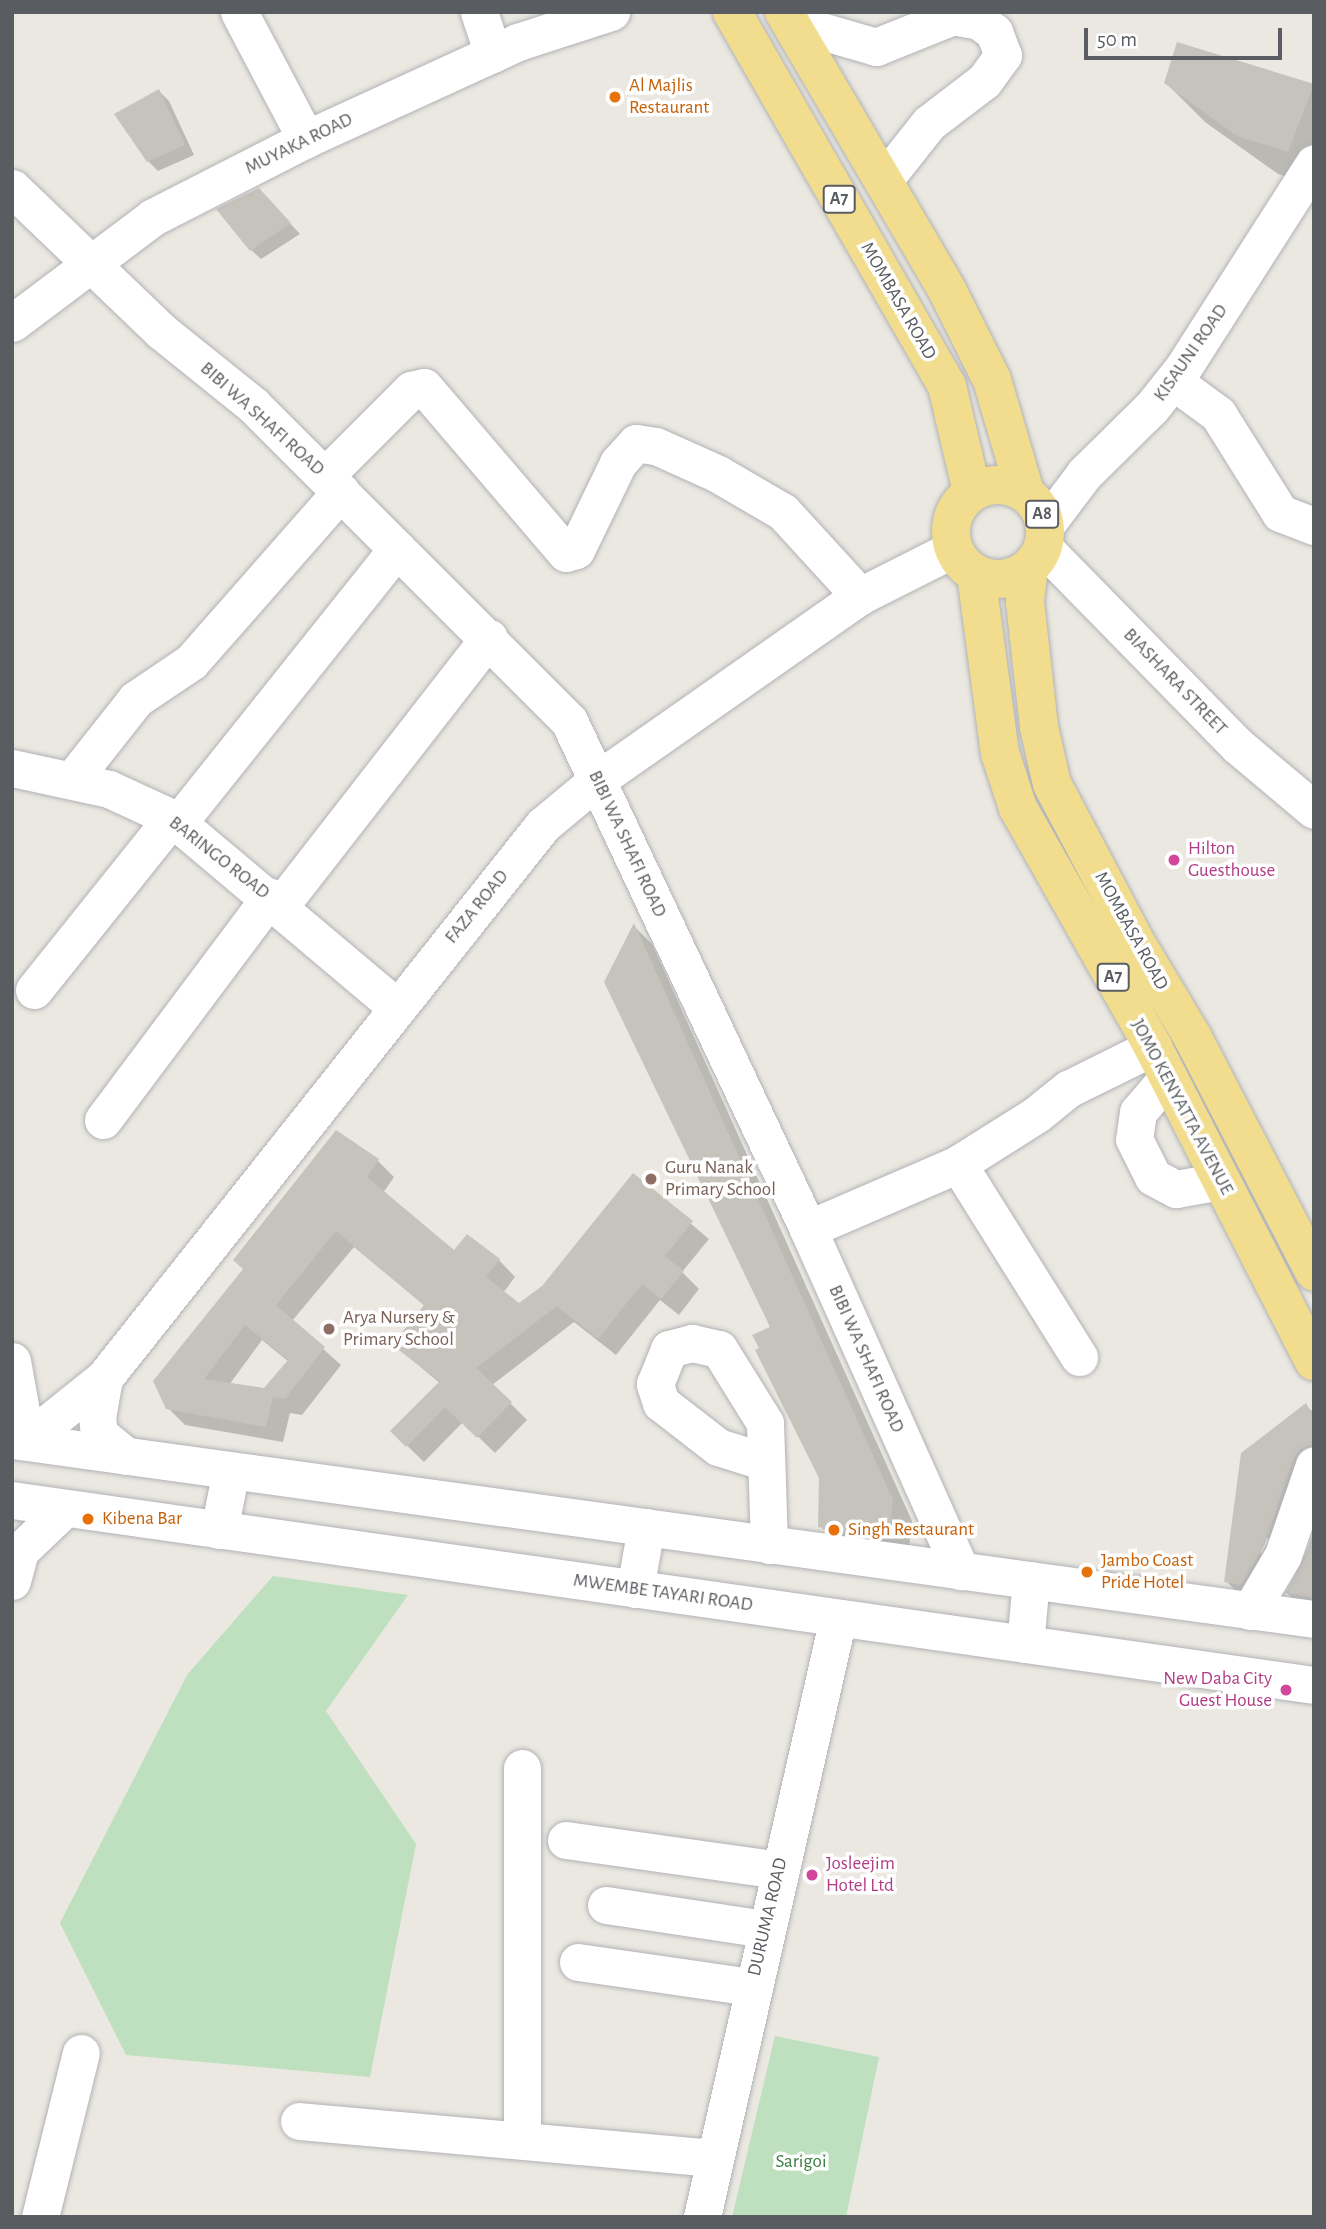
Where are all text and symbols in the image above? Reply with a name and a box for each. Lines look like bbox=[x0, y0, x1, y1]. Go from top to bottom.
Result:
scale bar bbox=[1088, 14, 1286, 58]
text: 50 m bbox=[1097, 29, 1137, 50]
place label: Al Majlis Restaurant bbox=[629, 75, 709, 119]
marker: Al Majlis Restaurant bbox=[607, 89, 623, 105]
street label: MUYAKA ROAD bbox=[241, 108, 357, 180]
road number: A7 bbox=[822, 184, 856, 214]
street label: MOMBASA ROAD bbox=[855, 238, 941, 364]
street label: KISAUNI ROAD bbox=[1149, 300, 1233, 406]
street label: BIBI WA SHAFI ROAD bbox=[195, 357, 329, 481]
road number: A8 bbox=[1024, 500, 1060, 528]
street label: BIASHARA STREET bbox=[1118, 624, 1232, 740]
street label: BIBI WA SHAFI ROAD bbox=[583, 767, 671, 921]
street label: BARINGO ROAD bbox=[164, 812, 274, 904]
place label: Hilton Guesthouse bbox=[1188, 838, 1275, 882]
marker: Hilton Guesthouse bbox=[1166, 852, 1182, 868]
street label: FAZA ROAD bbox=[440, 866, 514, 948]
street label: MOMBASA ROAD bbox=[1089, 868, 1173, 994]
road number: A7 bbox=[1096, 962, 1130, 992]
street label: JOMO KENYATTA AVENUE bbox=[1126, 1015, 1238, 1199]
place label: Guru Nanak Primary School bbox=[665, 1157, 776, 1201]
marker: Guru Nanak Primary School bbox=[643, 1171, 659, 1187]
street label: BIBI WA SHAFI ROAD bbox=[823, 1282, 909, 1436]
place label: Arya Nursery & Primary School bbox=[343, 1307, 455, 1351]
marker: Arya Nursery & Primary School bbox=[321, 1321, 337, 1337]
place label: Kibena Bar bbox=[102, 1508, 182, 1530]
marker: Kibena Bar bbox=[80, 1511, 96, 1527]
place label: Singh Restaurant bbox=[848, 1519, 974, 1541]
marker: Singh Restaurant bbox=[826, 1522, 842, 1538]
place label: Jambo Coast Pride Hotel bbox=[1101, 1550, 1193, 1594]
marker: Jambo Coast Pride Hotel bbox=[1079, 1564, 1095, 1580]
street label: MWEMBE TAYARI ROAD bbox=[572, 1569, 754, 1617]
place label: New Daba City Guest House bbox=[1163, 1668, 1272, 1712]
marker: New Daba City Guest House bbox=[1278, 1682, 1294, 1698]
place label: Josleejim Hotel Ltd bbox=[826, 1853, 895, 1897]
street label: DURUMA ROAD bbox=[743, 1856, 793, 1978]
marker: Josleejim Hotel Ltd bbox=[804, 1867, 820, 1883]
park label: Sarigoi bbox=[775, 2151, 827, 2173]

